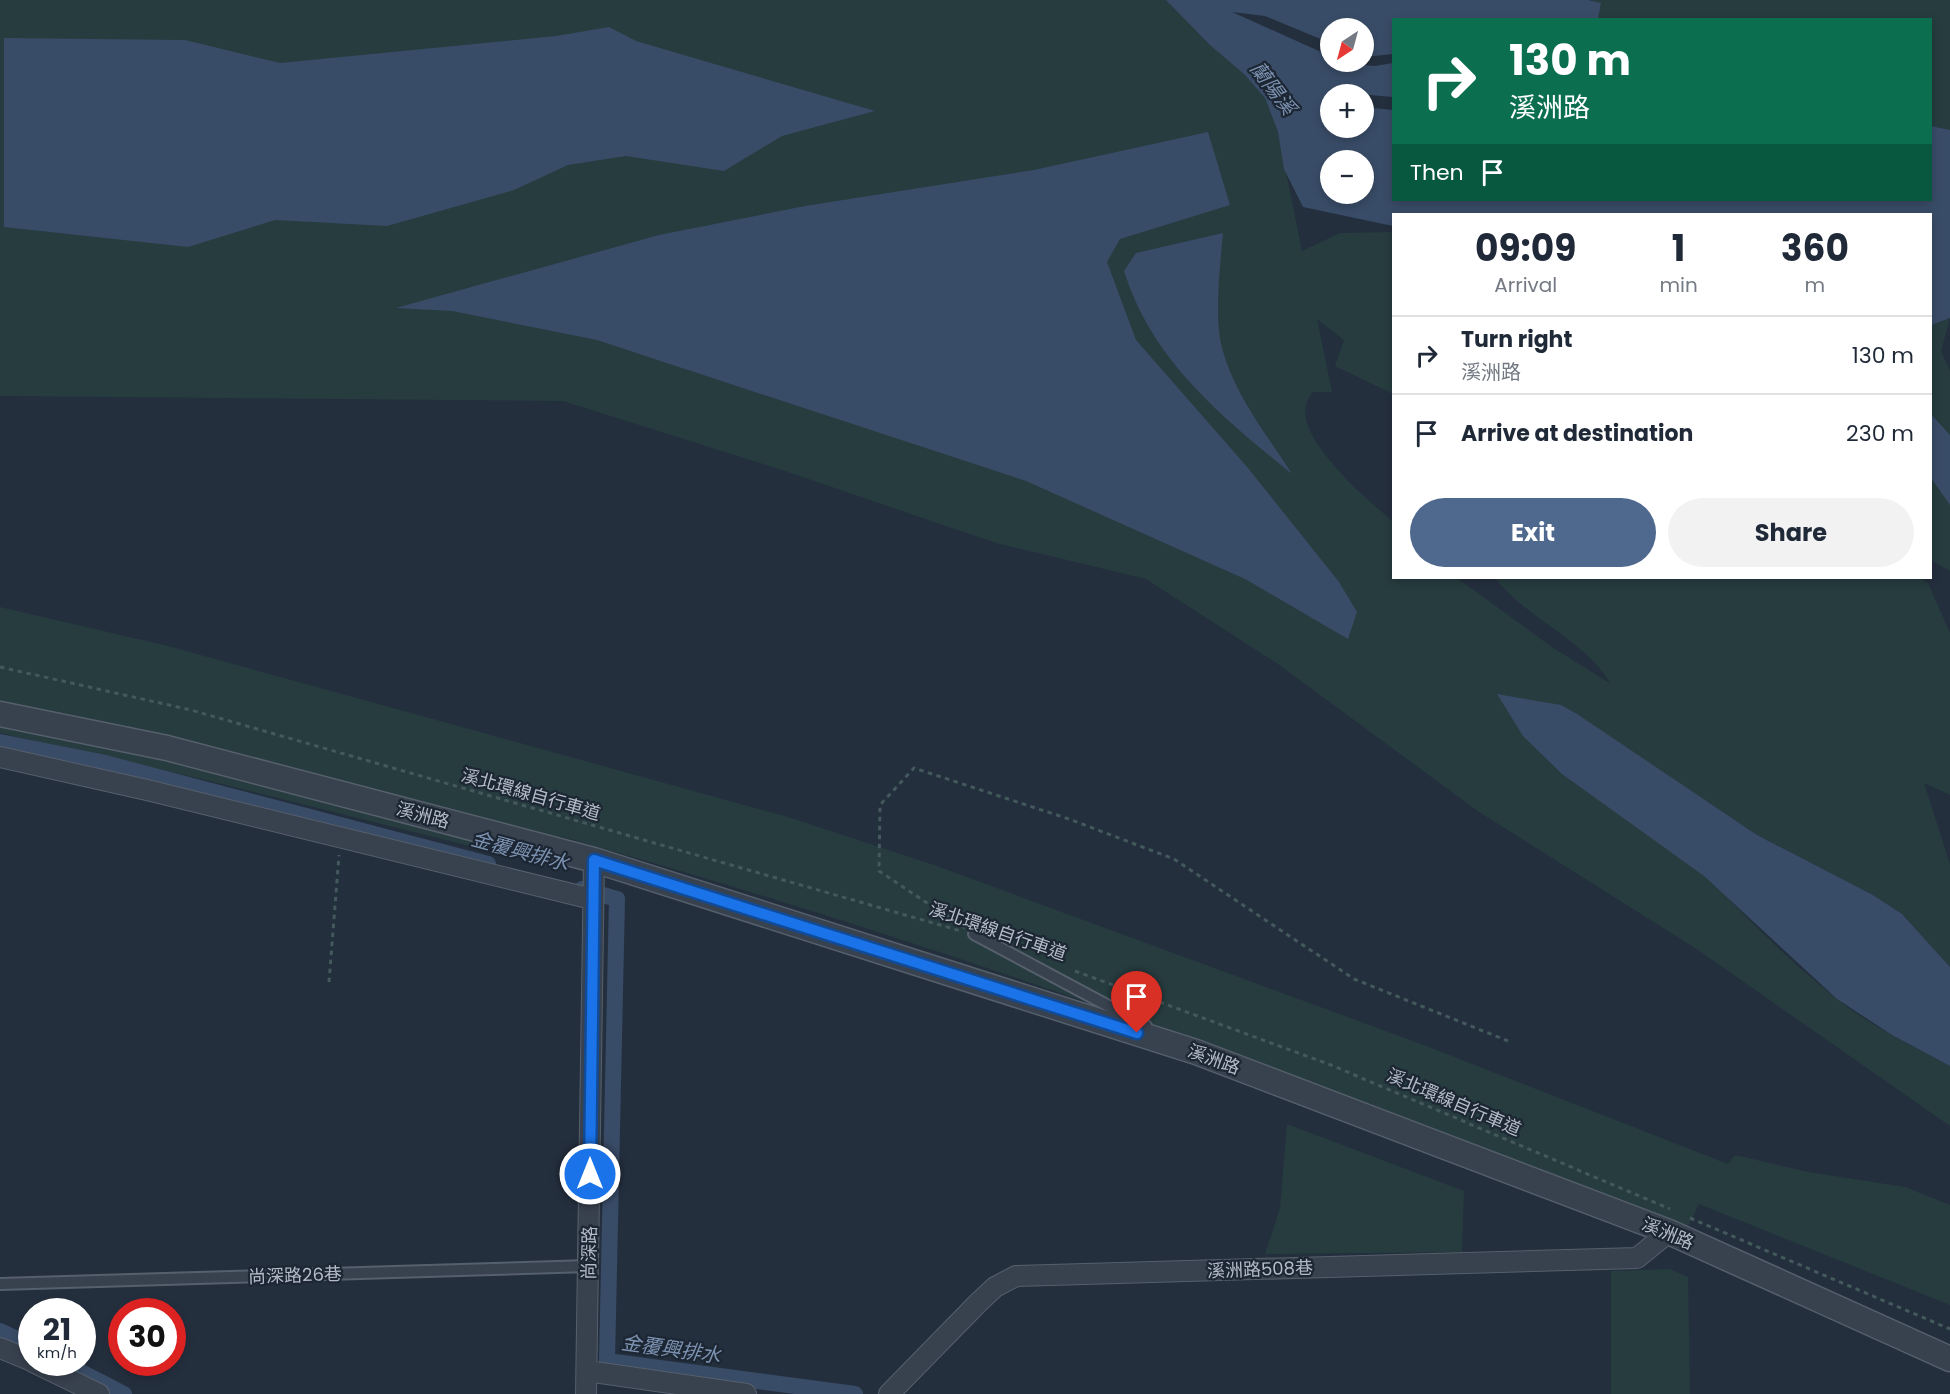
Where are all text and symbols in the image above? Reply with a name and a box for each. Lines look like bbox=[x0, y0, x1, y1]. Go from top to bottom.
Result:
north arrow bbox=[1320, 18, 1374, 72]
map controls bbox=[1320, 18, 1374, 204]
text: 130 m bbox=[1509, 31, 1631, 90]
icon: right bbox=[1410, 42, 1488, 120]
water label: 蘭陽溪 bbox=[1244, 56, 1304, 123]
button: + bbox=[1320, 84, 1374, 138]
text: 溪洲路 bbox=[1509, 89, 1590, 126]
button: − bbox=[1320, 150, 1374, 204]
icon: arrive bbox=[1476, 156, 1509, 189]
text: Then bbox=[1410, 157, 1464, 188]
text: 09:09 bbox=[1475, 223, 1576, 274]
text: 1 bbox=[1672, 223, 1685, 274]
text: 360 bbox=[1781, 223, 1849, 274]
text: Arrival bbox=[1494, 271, 1557, 299]
text: min bbox=[1659, 271, 1698, 299]
text: m bbox=[1805, 271, 1825, 299]
text: Turn right bbox=[1461, 324, 1572, 355]
icon: right bbox=[1410, 339, 1443, 372]
text: 130 m bbox=[1852, 340, 1914, 371]
text: 溪洲路 bbox=[1461, 358, 1521, 386]
icon: arrive bbox=[1410, 417, 1443, 450]
text: Arrive at destination bbox=[1461, 418, 1693, 449]
text: 230 m bbox=[1846, 418, 1914, 449]
button: Exit bbox=[1410, 498, 1656, 567]
button: Share bbox=[1668, 498, 1914, 567]
street label: 溪北環線自行車道 bbox=[458, 762, 604, 826]
street label: 溪洲路 bbox=[394, 796, 452, 834]
water label: 金覆興排水 bbox=[468, 825, 573, 878]
street label: 溪北環線自行車道 bbox=[926, 896, 1070, 966]
pin bbox=[1111, 971, 1162, 1033]
icon: arrive bbox=[1120, 980, 1153, 1013]
street label: 溪洲路 bbox=[1184, 1038, 1244, 1080]
street label: 溪北環線自行車道 bbox=[1383, 1062, 1525, 1142]
position arrow bbox=[558, 1142, 622, 1206]
street label: 溪洲路 bbox=[1638, 1211, 1698, 1255]
street label: 尚深路 bbox=[576, 1226, 602, 1280]
street label: 溪洲路508巷 bbox=[1207, 1255, 1313, 1283]
street label: 尚深路26巷 bbox=[248, 1261, 342, 1289]
speed limit sign: 30 bbox=[108, 1298, 186, 1376]
text: 21 bbox=[43, 1308, 71, 1351]
water label: 金覆興排水 bbox=[620, 1328, 723, 1370]
text: km/h bbox=[37, 1342, 77, 1363]

